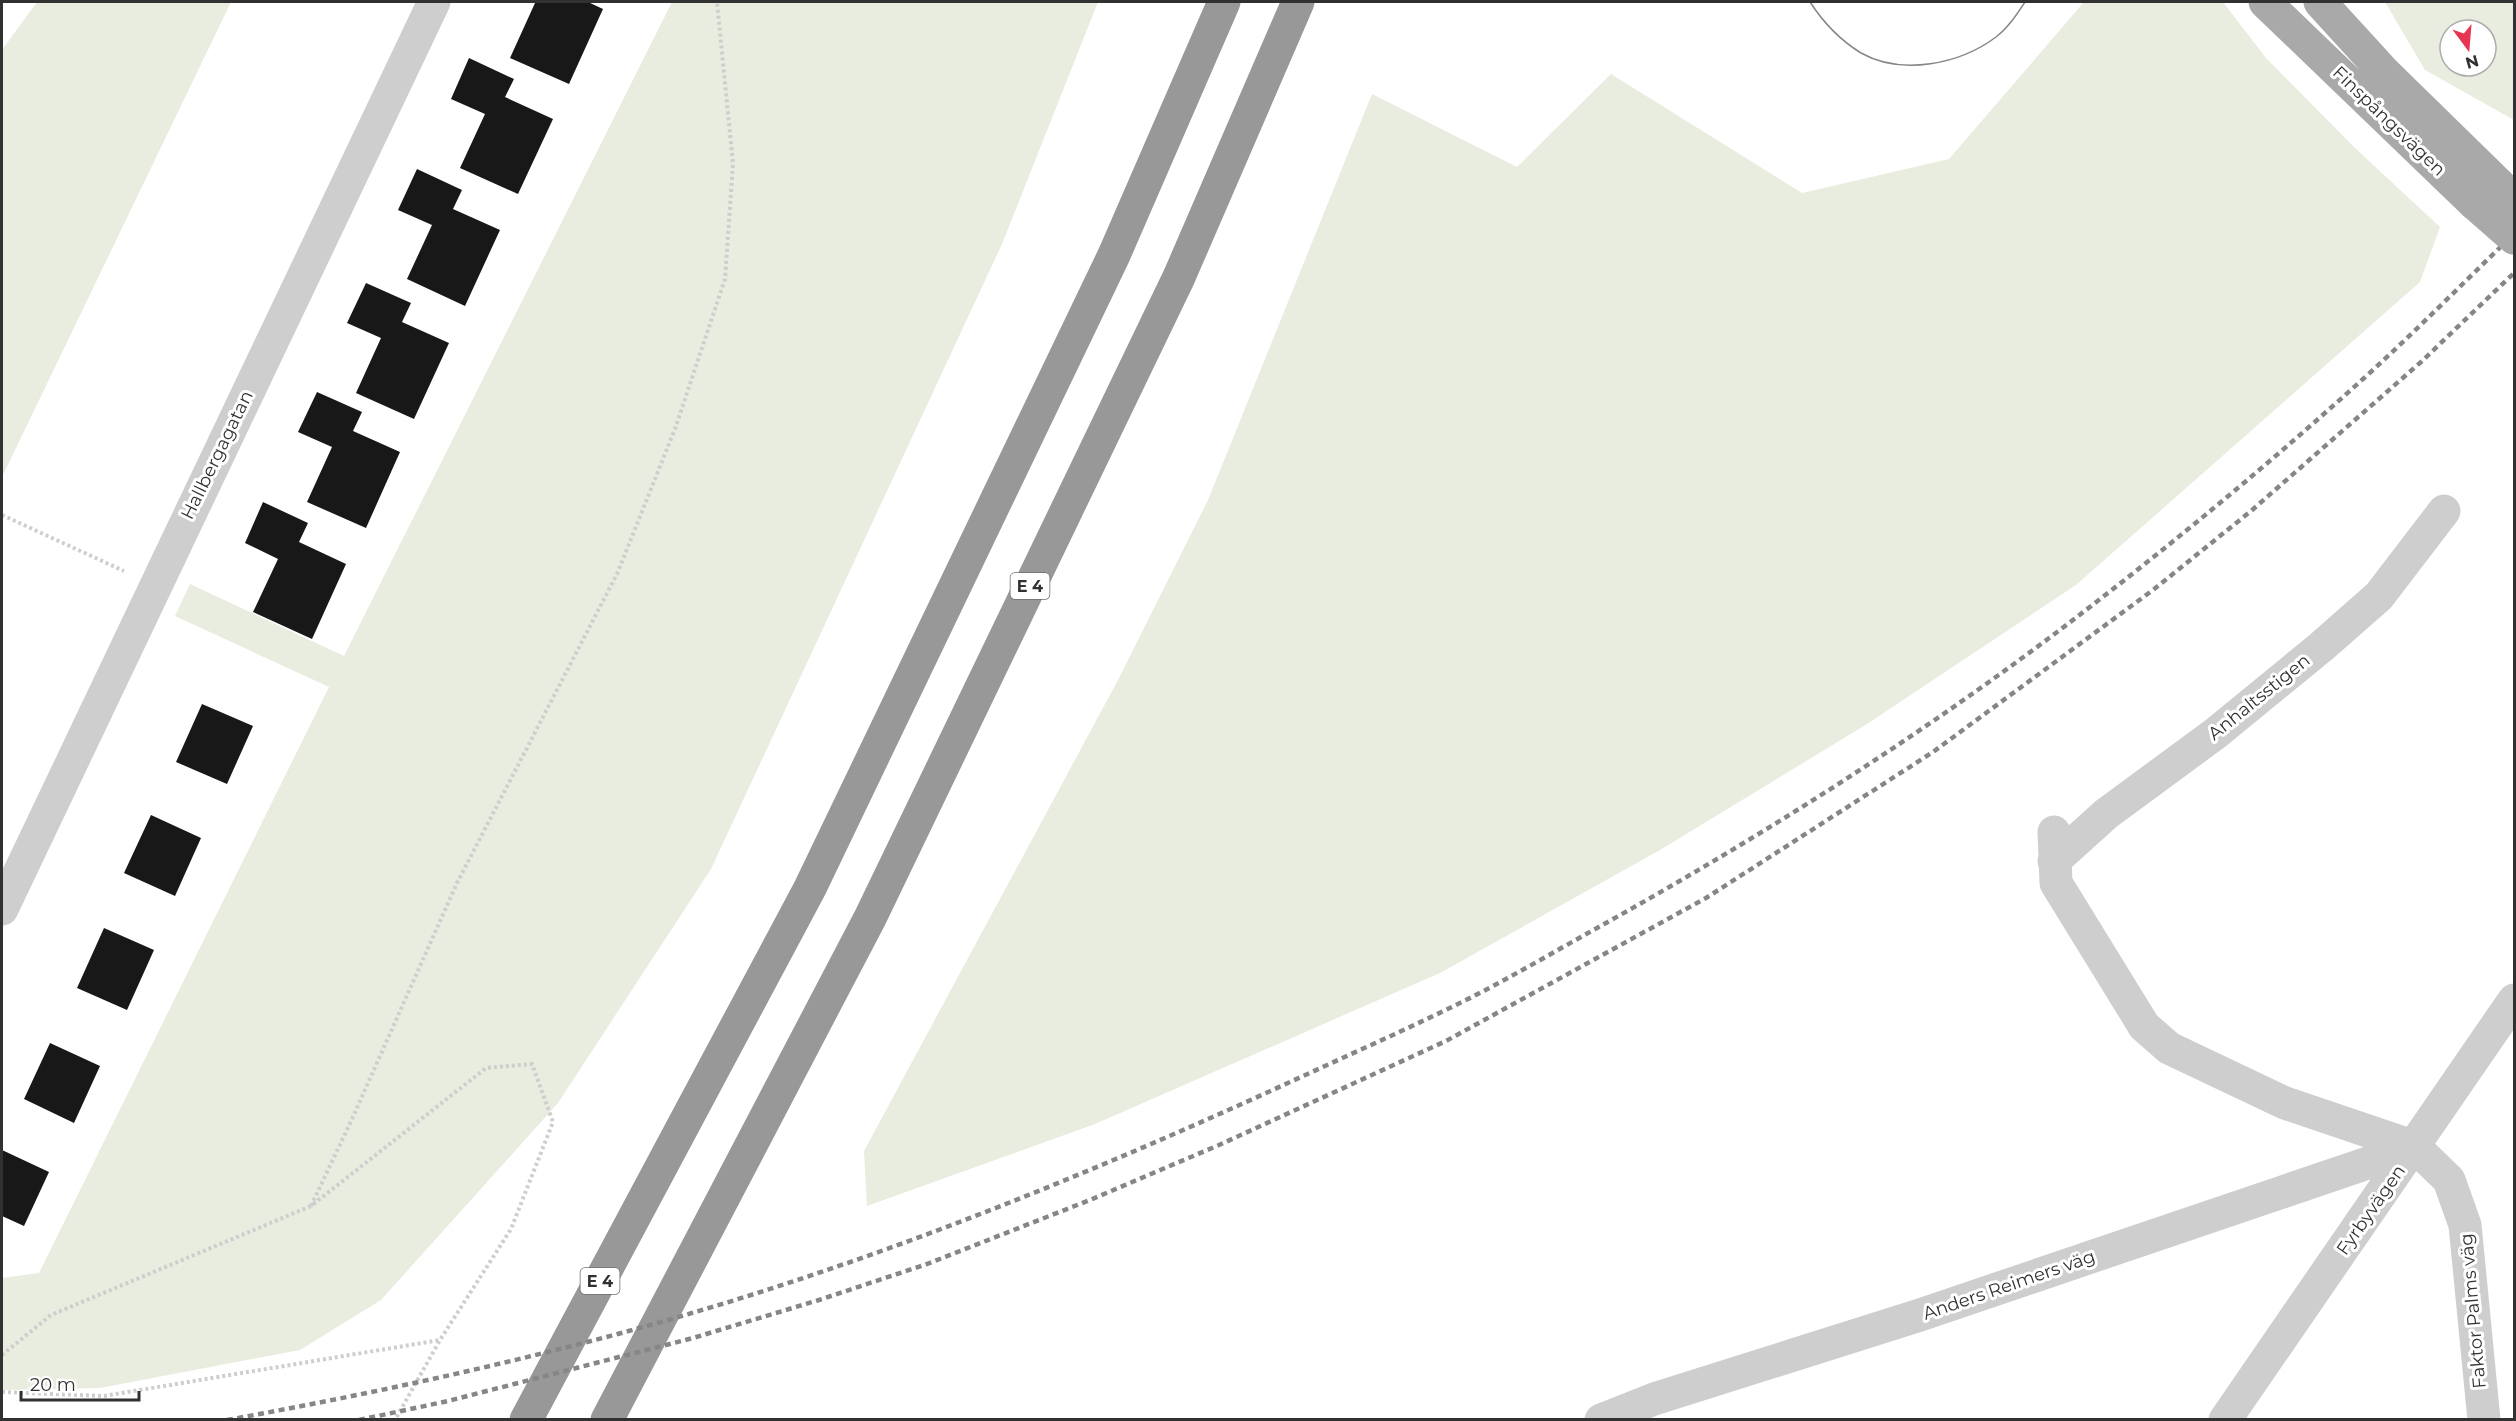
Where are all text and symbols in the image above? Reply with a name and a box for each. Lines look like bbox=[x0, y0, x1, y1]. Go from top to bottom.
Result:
north arrow bbox=[2438, 18, 2498, 78]
text: N bbox=[2463, 51, 2481, 73]
street label: Finspångsvägen bbox=[2328, 62, 2450, 180]
street label: Hallbergagatan bbox=[176, 387, 258, 523]
road number: E 4 bbox=[1010, 573, 1050, 599]
street label: Anhaltsstigen bbox=[2204, 649, 2314, 745]
street label: Fyrbyvägen bbox=[2332, 1161, 2410, 1259]
street label: Faktor Palms väg bbox=[2455, 1233, 2491, 1389]
street label: Anders Reimers väg bbox=[1920, 1245, 2098, 1325]
road number: E 4 bbox=[580, 1268, 620, 1294]
scale bar bbox=[21, 1364, 140, 1402]
text: 20 m bbox=[30, 1374, 76, 1396]

